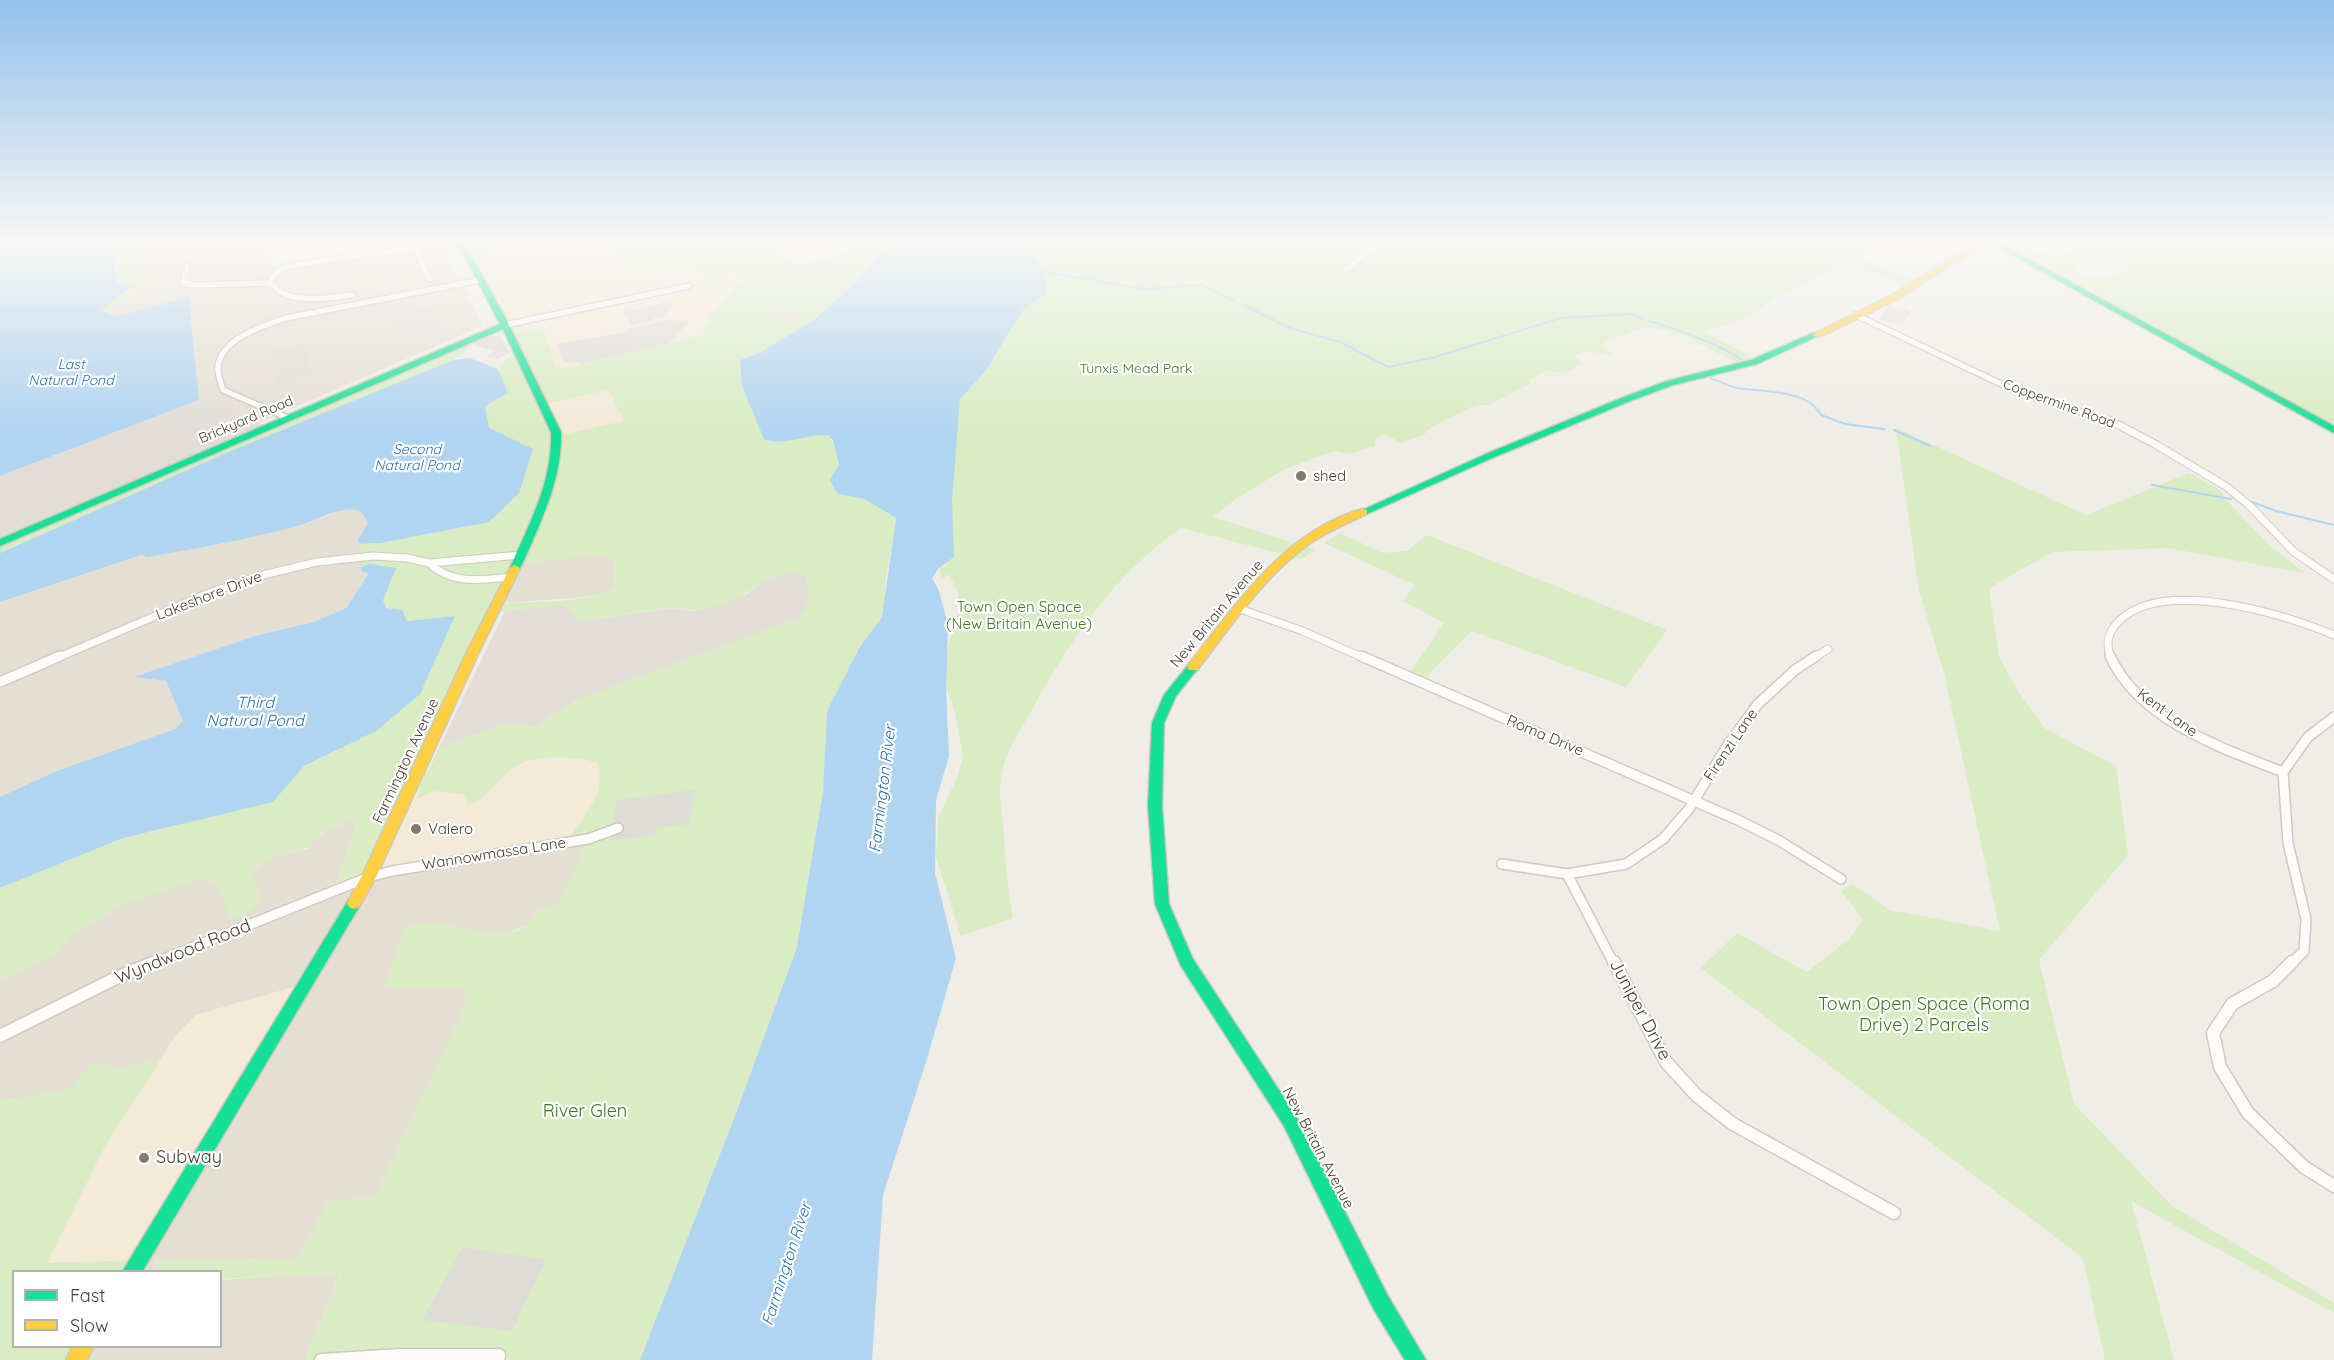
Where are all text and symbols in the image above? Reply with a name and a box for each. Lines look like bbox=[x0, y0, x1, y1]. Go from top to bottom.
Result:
water label: Last Natural Pond bbox=[28, 357, 114, 390]
park label: Tunxis Mead Park bbox=[1080, 361, 1192, 377]
street label: Coppermine Road bbox=[2001, 376, 2117, 432]
street label: Brickyard Road bbox=[196, 393, 296, 447]
water label: Second Natural Pond bbox=[374, 442, 460, 474]
place label: shed bbox=[1313, 467, 1346, 485]
marker: shed bbox=[1294, 469, 1308, 483]
street label: New Britain Avenue bbox=[1167, 557, 1267, 671]
street label: Lakeshore Drive bbox=[154, 568, 264, 624]
park label: Town Open Space (New Britain Avenue) bbox=[946, 598, 1092, 633]
street label: Kent Lane bbox=[2133, 685, 2201, 741]
water label: Third Natural Pond bbox=[206, 693, 304, 731]
street label: Farmington Avenue bbox=[369, 696, 443, 826]
street label: Firenzi Lane bbox=[1700, 706, 1762, 784]
street label: Roma Drive bbox=[1504, 712, 1586, 760]
water label: Farmington River bbox=[866, 724, 900, 854]
place label: Valero bbox=[428, 820, 473, 838]
marker: Valero bbox=[409, 822, 423, 836]
street label: Wannowmassa Lane bbox=[421, 834, 567, 874]
street label: Wyndwood Road bbox=[112, 915, 254, 989]
street label: Juniper Drive bbox=[1604, 956, 1676, 1064]
park label: Town Open Space (Roma Drive) 2 Parcels bbox=[1818, 994, 2030, 1036]
street label: New Britain Avenue bbox=[1278, 1084, 1358, 1212]
park label: River Glen bbox=[543, 1101, 627, 1123]
place label: Subway bbox=[156, 1147, 222, 1169]
marker: Subway bbox=[137, 1151, 151, 1165]
water label: Farmington River bbox=[758, 1200, 816, 1328]
legend bbox=[12, 1270, 222, 1348]
text: Fast bbox=[70, 1284, 105, 1307]
text: Slow bbox=[70, 1314, 108, 1337]

